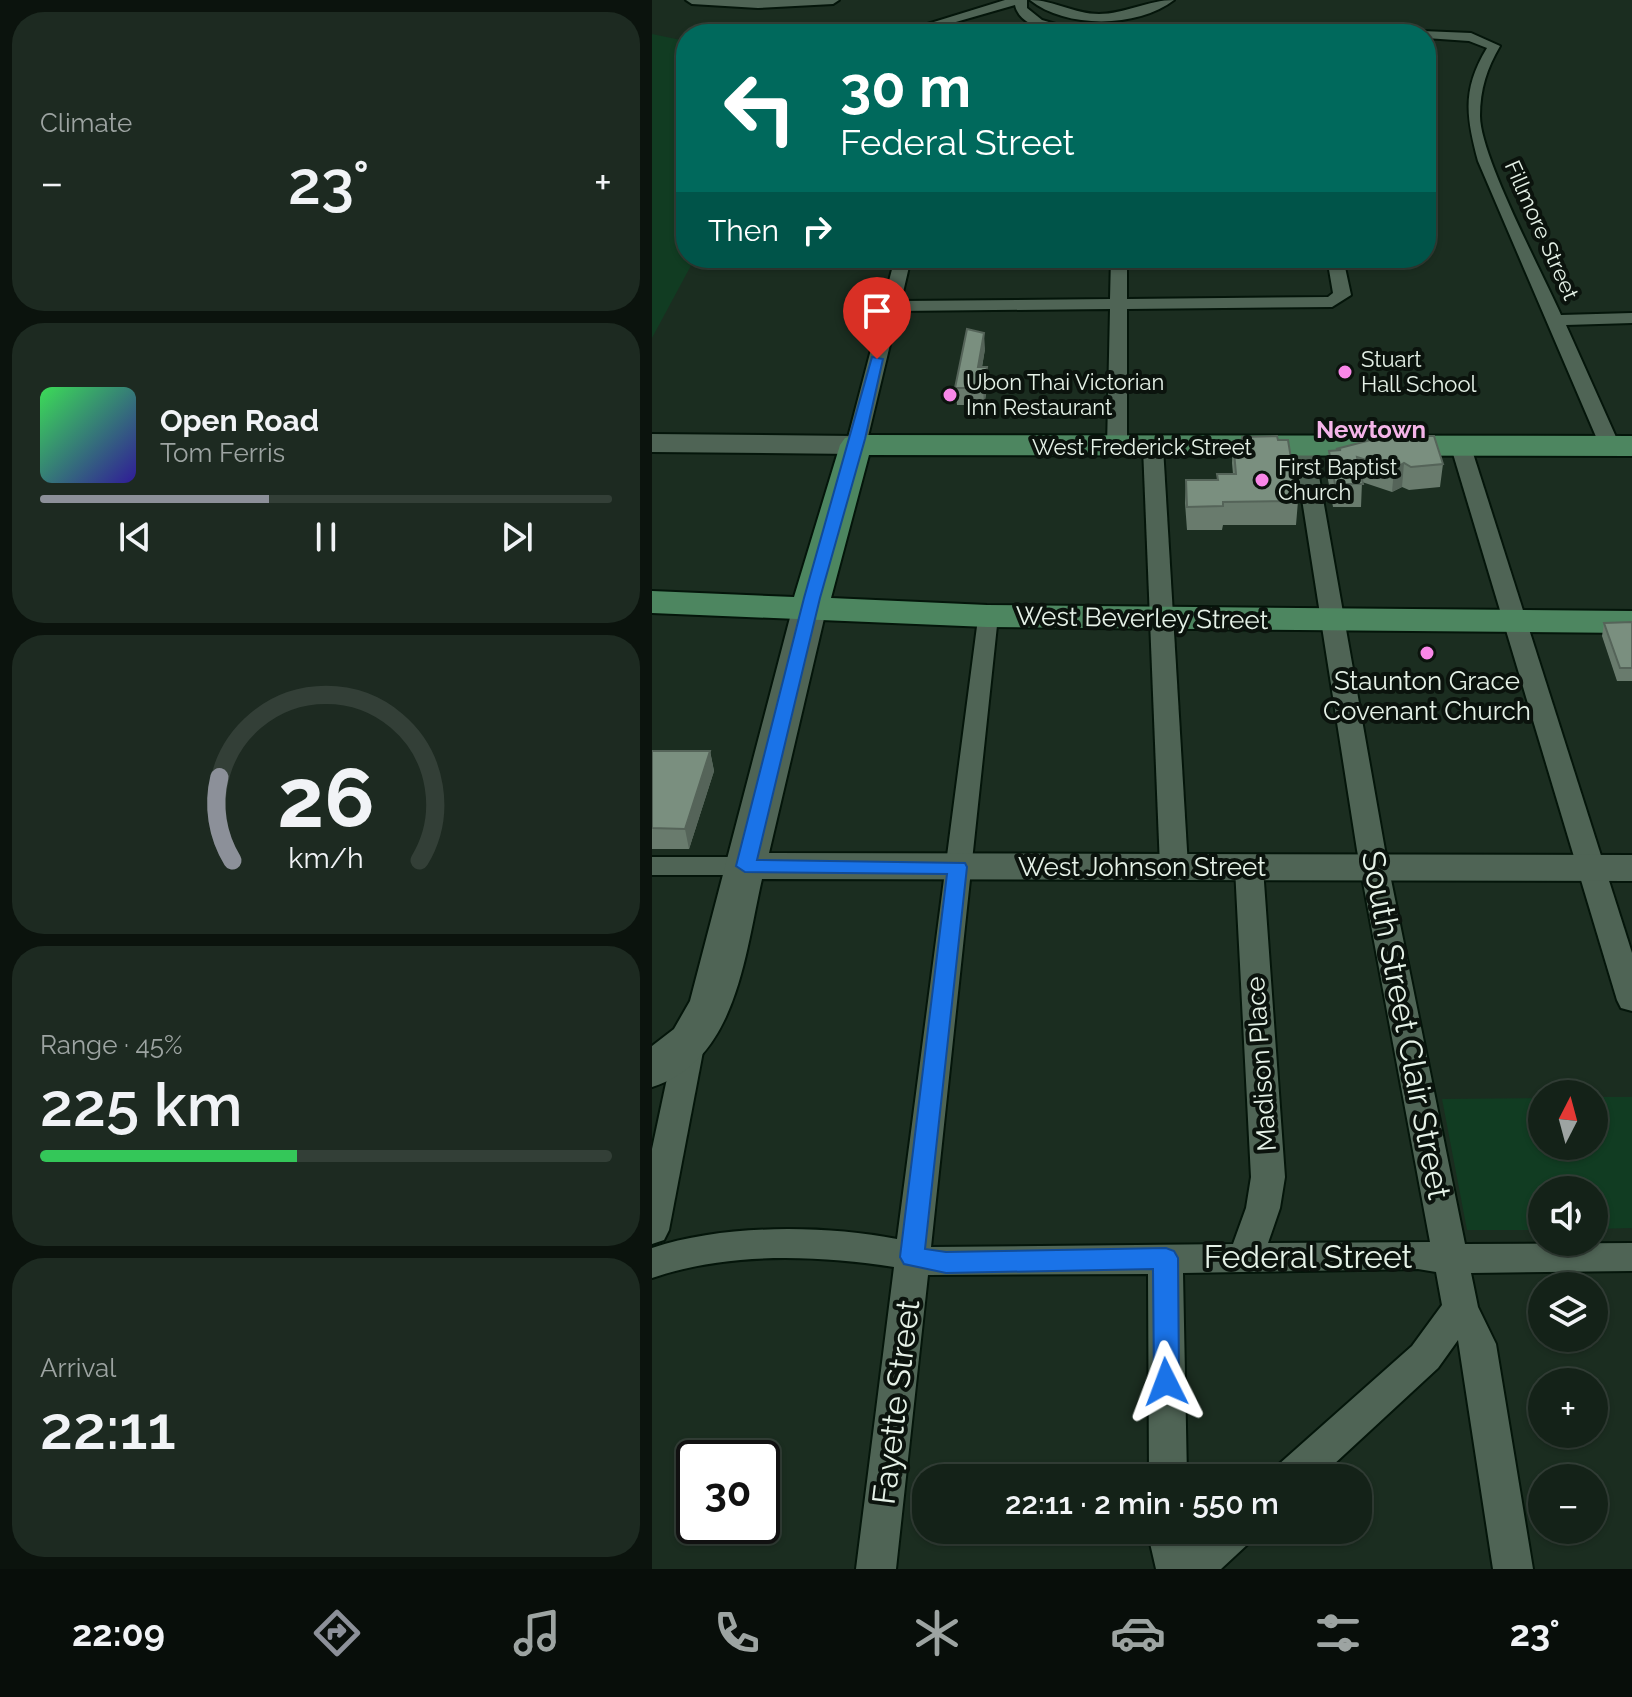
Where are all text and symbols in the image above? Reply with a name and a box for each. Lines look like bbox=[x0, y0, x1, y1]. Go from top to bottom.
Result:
text: 30 m bbox=[840, 54, 971, 120]
icon: left bbox=[708, 56, 812, 160]
text: Climate bbox=[40, 108, 132, 138]
text: Federal Street bbox=[840, 121, 1075, 163]
text: 23° bbox=[288, 148, 369, 218]
street label: Fillmore Street bbox=[1500, 156, 1585, 304]
text: − bbox=[40, 157, 64, 208]
text: + bbox=[594, 157, 612, 208]
icon: right bbox=[795, 208, 839, 252]
text: Then bbox=[708, 213, 779, 248]
pin bbox=[843, 277, 911, 359]
icon: arrive bbox=[855, 289, 899, 333]
place label: Stuart Hall School bbox=[1361, 346, 1476, 397]
marker: Stuart Hall School bbox=[1336, 363, 1354, 381]
place label: Ubon Thai Victorian Inn Restaurant bbox=[966, 369, 1164, 420]
marker: Ubon Thai Victorian Inn Restaurant bbox=[941, 386, 959, 404]
text: Open Road bbox=[160, 403, 319, 438]
district label: Newtown bbox=[1316, 415, 1426, 444]
street label: West Frederick Street bbox=[1032, 434, 1253, 460]
text: Tom Ferris bbox=[160, 438, 285, 468]
place label: First Baptist Church bbox=[1278, 454, 1398, 505]
marker: First Baptist Church bbox=[1253, 471, 1271, 489]
icon: previous bbox=[113, 515, 157, 559]
icon: pause bbox=[304, 515, 348, 559]
icon: next bbox=[495, 515, 539, 559]
street label: West Beverley Street bbox=[1015, 601, 1269, 635]
marker: Staunton Grace Covenant Church bbox=[1418, 644, 1436, 662]
place label: Staunton Grace Covenant Church bbox=[1323, 666, 1531, 726]
text: 26 bbox=[277, 748, 375, 845]
text: km/h bbox=[288, 841, 364, 875]
street label: South Street Clair Street bbox=[1355, 847, 1459, 1203]
street label: West Johnson Street bbox=[1018, 852, 1266, 882]
street label: Madison Place bbox=[1240, 976, 1282, 1152]
text: Range · 45% bbox=[40, 1030, 183, 1060]
text: 225 km bbox=[40, 1070, 242, 1140]
north arrow bbox=[1528, 1080, 1608, 1160]
map controls bbox=[1528, 1080, 1608, 1544]
button: sound bbox=[1528, 1176, 1608, 1256]
street label: Federal Street bbox=[1204, 1238, 1413, 1275]
button: layers bbox=[1528, 1272, 1608, 1352]
street label: Fayette Street bbox=[865, 1297, 926, 1506]
position arrow bbox=[1124, 1340, 1208, 1424]
text: Arrival bbox=[40, 1353, 116, 1383]
button: + bbox=[1528, 1368, 1608, 1448]
text: 22:11 bbox=[40, 1393, 176, 1463]
speed limit sign: 30 bbox=[676, 1440, 780, 1544]
button: − bbox=[1528, 1464, 1608, 1544]
text: 22:11 · 2 min · 550 m bbox=[1005, 1486, 1279, 1521]
icon: directions bbox=[309, 1605, 365, 1661]
icon: music bbox=[509, 1605, 565, 1661]
icon: phone bbox=[709, 1605, 765, 1661]
icon: climate bbox=[909, 1605, 965, 1661]
icon: car bbox=[1110, 1605, 1166, 1661]
icon: filters bbox=[1310, 1605, 1366, 1661]
text: 22:09 bbox=[72, 1612, 165, 1654]
text: 23° bbox=[1510, 1612, 1560, 1654]

